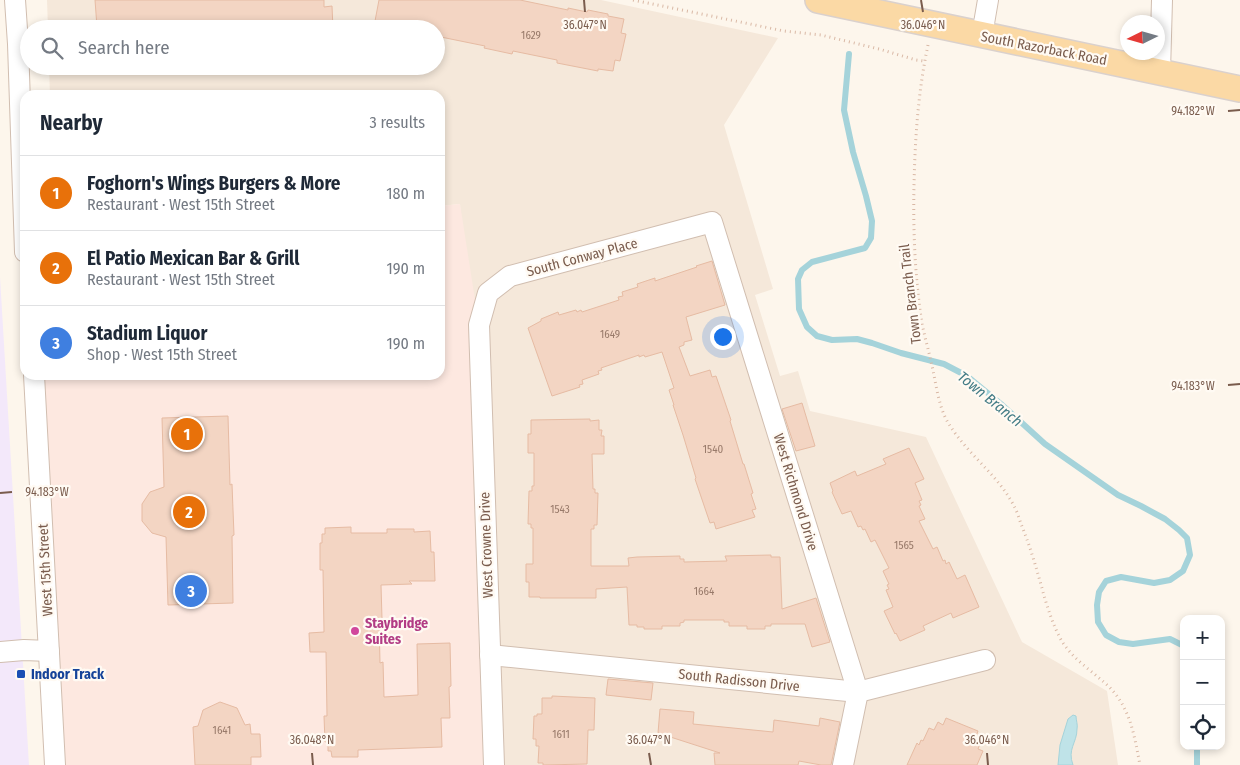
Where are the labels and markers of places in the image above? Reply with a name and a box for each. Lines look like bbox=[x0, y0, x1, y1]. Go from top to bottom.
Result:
pin: 1 bbox=[171, 415, 203, 453]
pin: 2 bbox=[173, 493, 205, 531]
pin: 3 bbox=[175, 572, 207, 610]
place label: Staybridge Suites bbox=[365, 615, 428, 648]
marker: Staybridge Suites bbox=[349, 625, 361, 637]
place label: Indoor Track bbox=[31, 666, 105, 683]
marker: Indoor Track bbox=[15, 668, 27, 680]

